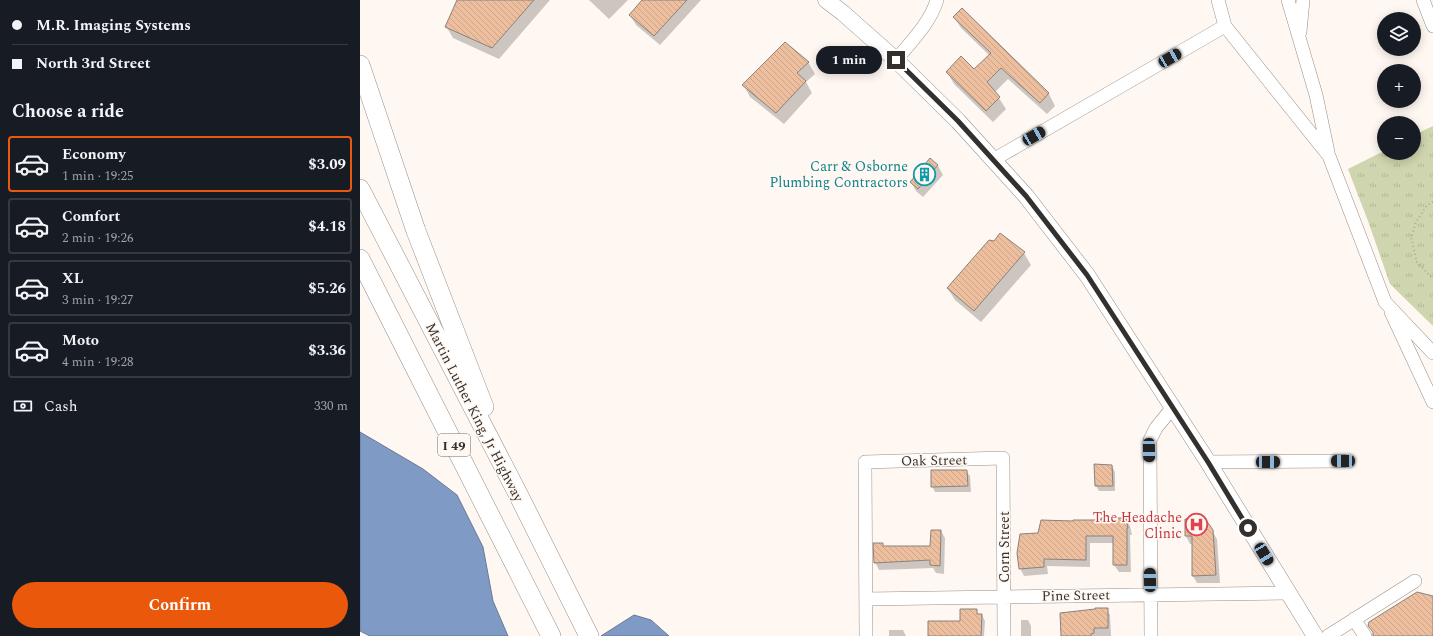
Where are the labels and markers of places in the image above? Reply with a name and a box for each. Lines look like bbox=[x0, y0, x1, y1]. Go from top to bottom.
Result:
place label: Carr & Osborne Plumbing Contractors bbox=[769, 156, 908, 193]
building icon: Carr & Osborne Plumbing Contractors bbox=[911, 161, 937, 187]
place label: The Headache Clinic bbox=[1093, 507, 1182, 544]
hospital icon: The Headache Clinic bbox=[1184, 512, 1210, 538]

